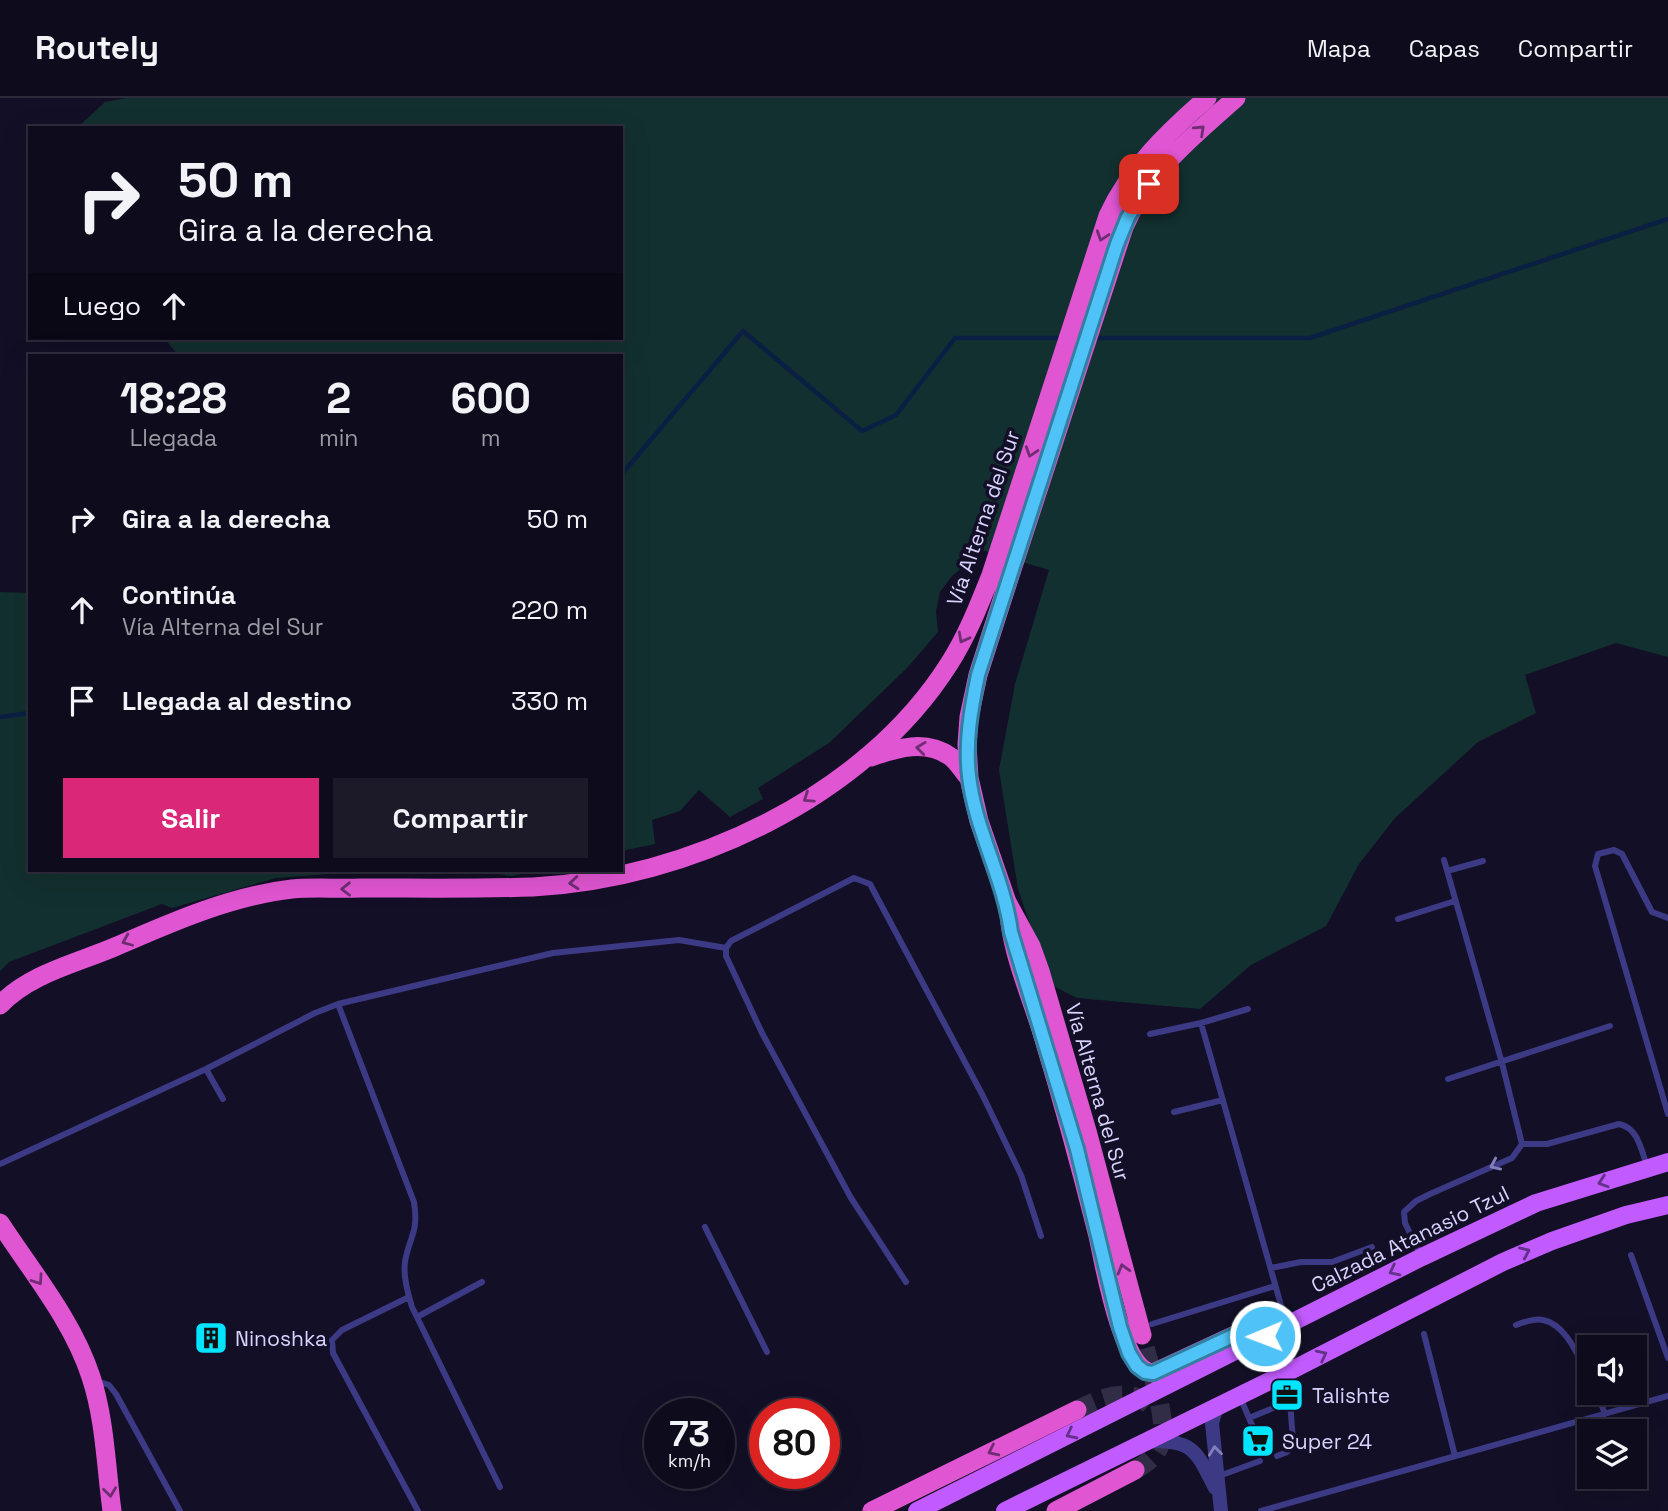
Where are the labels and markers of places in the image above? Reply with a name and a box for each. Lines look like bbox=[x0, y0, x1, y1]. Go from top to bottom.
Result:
pin bbox=[1119, 154, 1179, 214]
building icon: Ninoshka bbox=[192, 1319, 230, 1357]
place label: Ninoshka bbox=[235, 1325, 327, 1352]
office icon: Talishte bbox=[1268, 1376, 1306, 1414]
place label: Talishte bbox=[1312, 1382, 1390, 1409]
supermarket icon: Super 24 bbox=[1239, 1422, 1277, 1460]
place label: Super 24 bbox=[1282, 1428, 1372, 1455]

